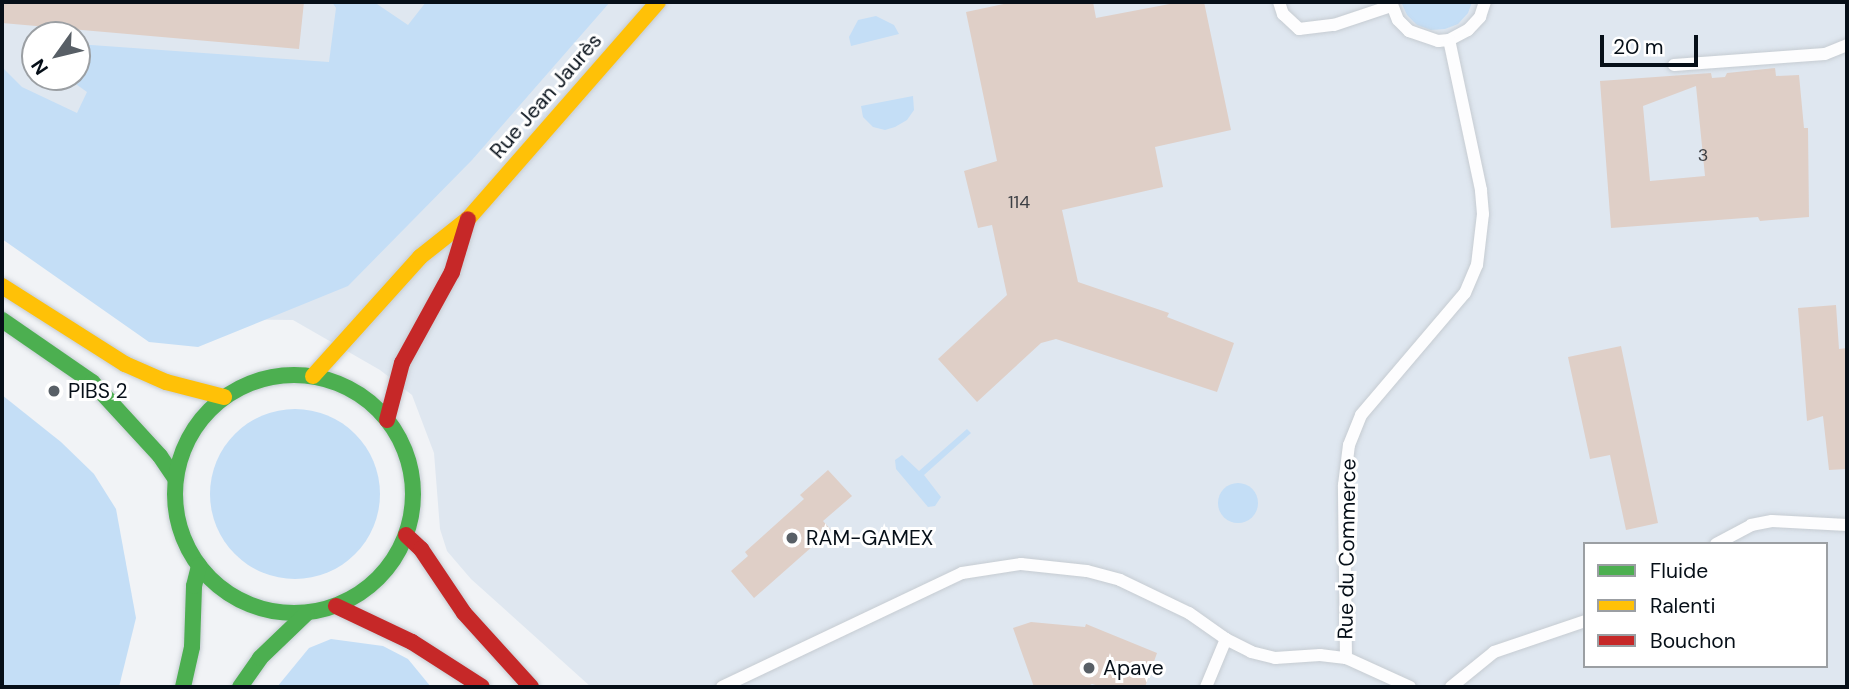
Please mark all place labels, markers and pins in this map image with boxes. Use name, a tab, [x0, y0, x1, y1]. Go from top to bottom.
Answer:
place label: PIBS 2	[68, 378, 128, 404]
marker: PIBS 2	[46, 383, 62, 399]
place label: RAM-GAMEX	[806, 525, 933, 551]
marker: RAM-GAMEX	[784, 530, 800, 546]
place label: Apave	[1103, 655, 1164, 681]
marker: Apave	[1081, 660, 1097, 676]

